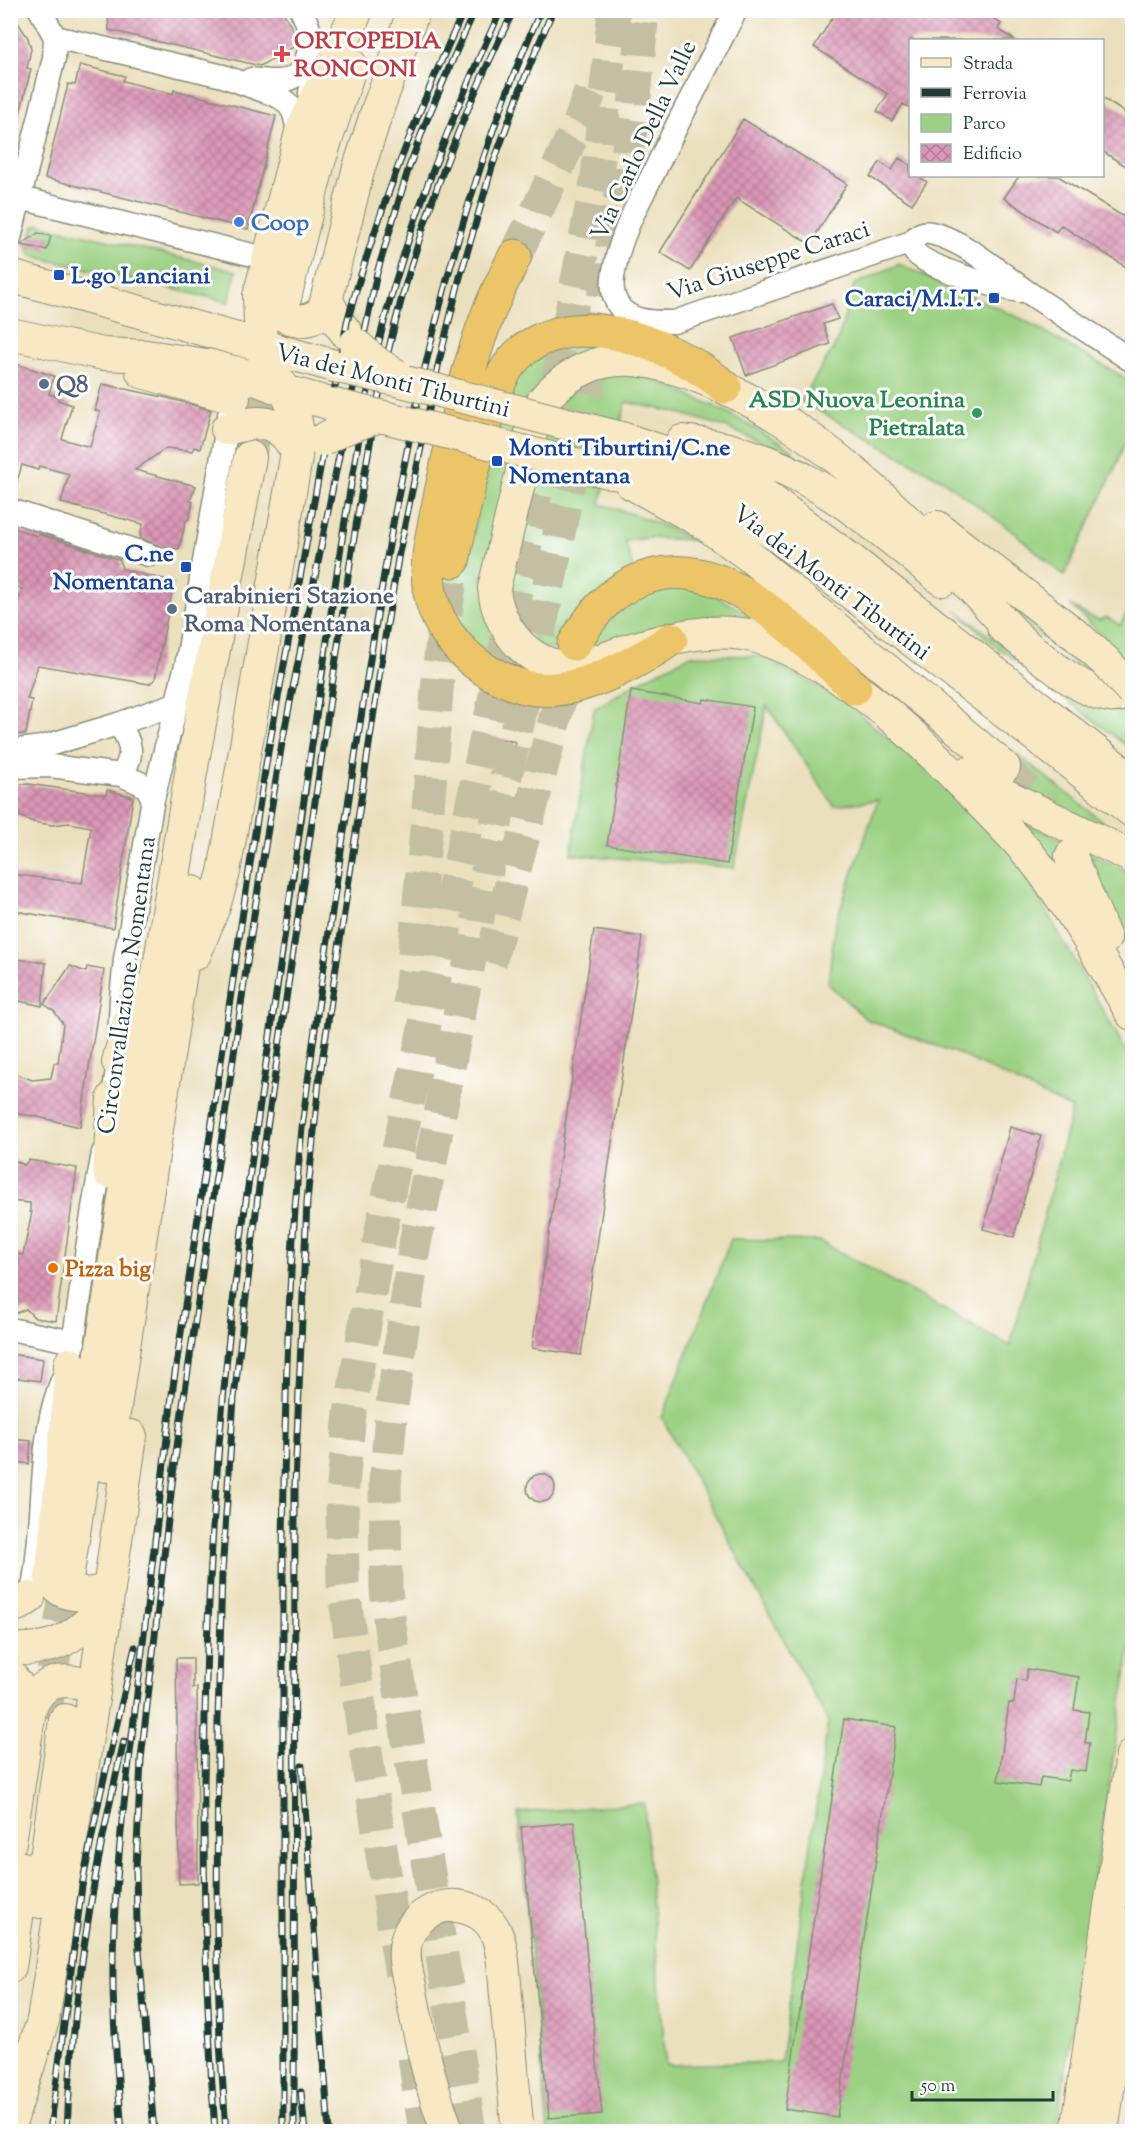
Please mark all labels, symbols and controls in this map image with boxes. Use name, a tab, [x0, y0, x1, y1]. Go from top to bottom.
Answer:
place label: ORTOPEDIA RONCONI	[294, 25, 442, 87]
street label: Via Carlo Della Valle	[583, 35, 706, 246]
legend	[909, 39, 1104, 177]
marker: ORTOPEDIA RONCONI	[275, 47, 289, 61]
text: Strada	[963, 52, 1013, 78]
text: Ferrovia	[963, 82, 1027, 108]
text: Parco	[963, 112, 1006, 138]
text: Edificio	[963, 142, 1022, 168]
place label: Coop	[251, 207, 309, 241]
street label: Via Giuseppe Caraci	[663, 213, 875, 311]
marker: Coop	[232, 215, 246, 229]
place label: L.go Lanciani	[71, 260, 210, 294]
marker: L.go Lanciani	[52, 268, 66, 282]
place label: Caraci/M.I.T.	[845, 283, 982, 317]
marker: Caraci/M.I.T.	[987, 291, 1001, 305]
street label: Via dei Monti Tiburtini	[272, 336, 513, 428]
place label: Q8	[56, 369, 88, 403]
marker: Q8	[37, 377, 51, 391]
place label: ASD Nuova Leonina Pietralata	[748, 384, 966, 446]
marker: ASD Nuova Leonina Pietralata	[970, 406, 984, 420]
place label: Monti Tiburtini/C.ne Nomentana	[509, 432, 730, 494]
marker: Monti Tiburtini/C.ne Nomentana	[490, 454, 504, 468]
street label: Via dei Monti Tiburtini	[725, 498, 937, 670]
place label: C.ne Nomentana	[53, 538, 175, 600]
marker: C.ne Nomentana	[179, 560, 193, 574]
place label: Carabinieri Stazione Roma Nomentana	[184, 580, 394, 642]
marker: Carabinieri Stazione Roma Nomentana	[165, 602, 179, 616]
street label: Circonvallazione Nomentana	[90, 834, 166, 1136]
place label: Pizza big	[65, 1253, 151, 1287]
marker: Pizza big	[46, 1261, 60, 1275]
scale bar	[912, 2064, 1053, 2102]
text: 50 m	[920, 2074, 956, 2100]

